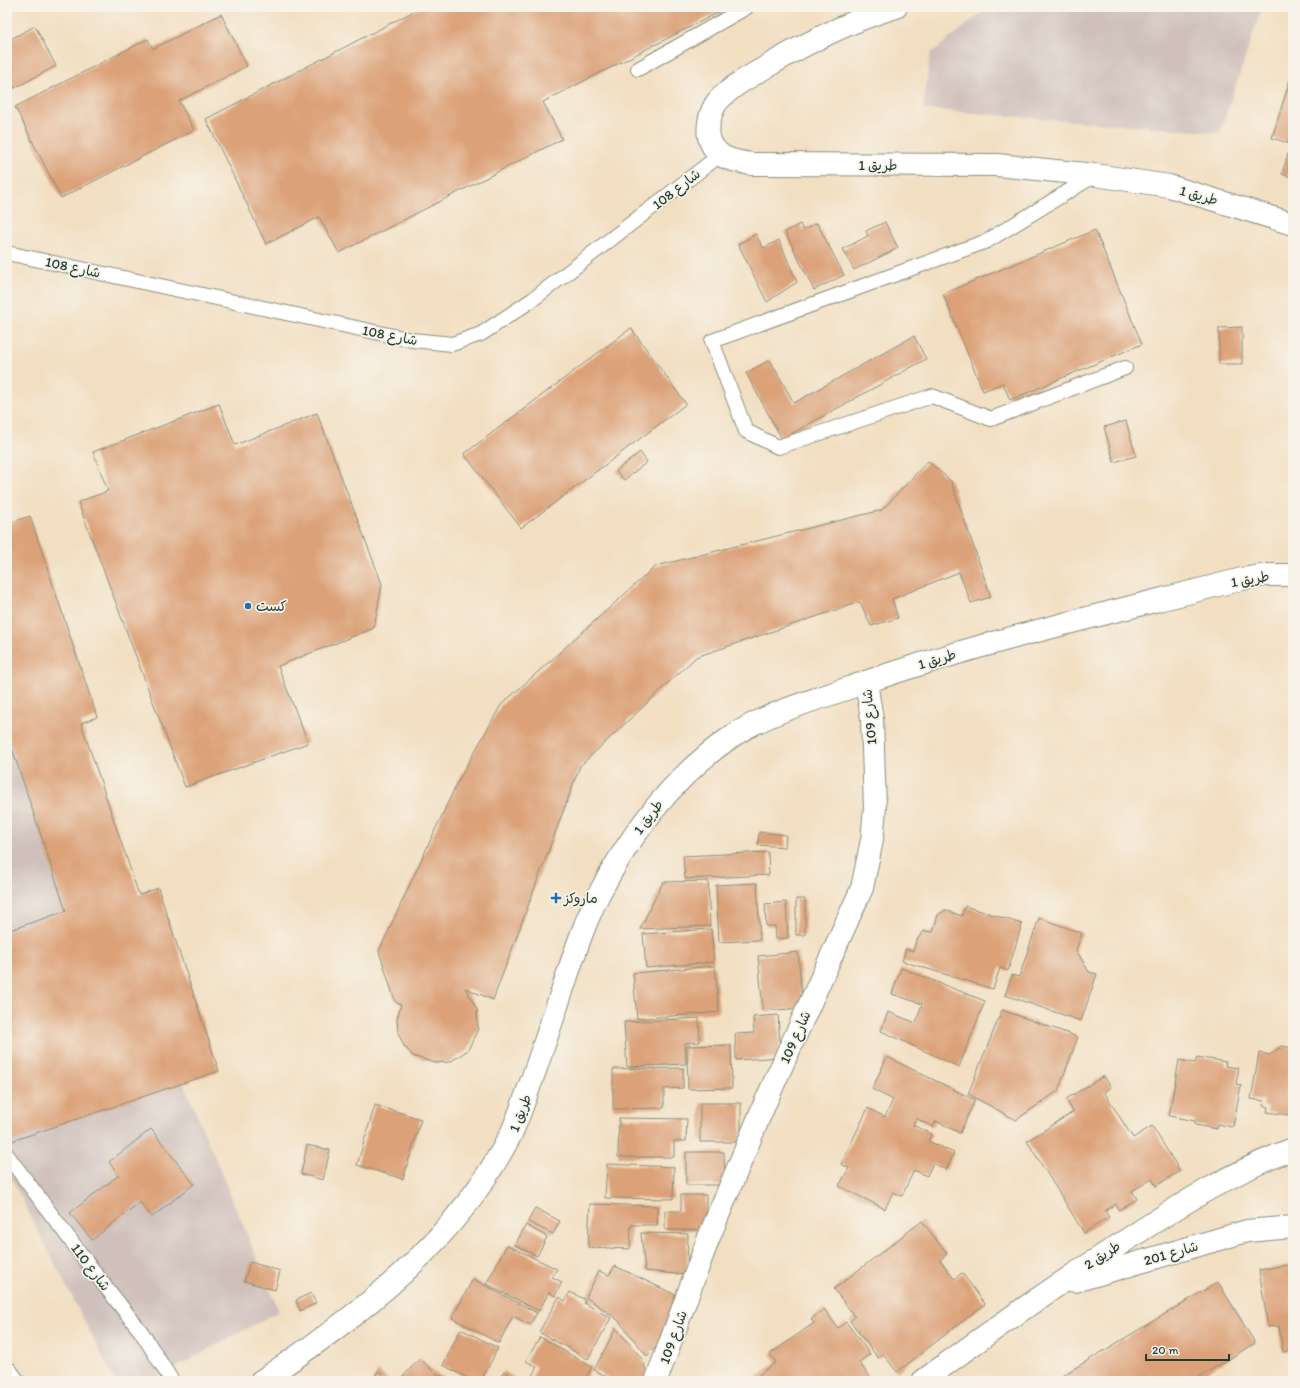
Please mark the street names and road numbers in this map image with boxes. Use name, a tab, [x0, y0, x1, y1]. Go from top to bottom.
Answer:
street label: طريق 1	[858, 157, 898, 174]
street label: شارع 108	[649, 165, 704, 214]
street label: طريق 1	[1178, 182, 1220, 209]
street label: شارع 108	[43, 253, 102, 283]
street label: شارع 108	[360, 322, 419, 350]
street label: طريق 1	[1229, 568, 1271, 591]
street label: طريق 1	[916, 646, 958, 673]
street label: شارع 109	[859, 688, 881, 746]
street label: طريق 1	[630, 797, 667, 838]
street label: شارع 109	[776, 1008, 816, 1067]
street label: طريق 1	[506, 1092, 535, 1134]
street label: طريق 2	[1081, 1237, 1124, 1273]
street label: شارع 201	[1142, 1238, 1201, 1270]
street label: شارع 110	[66, 1240, 114, 1295]
street label: شارع 109	[656, 1308, 692, 1367]

